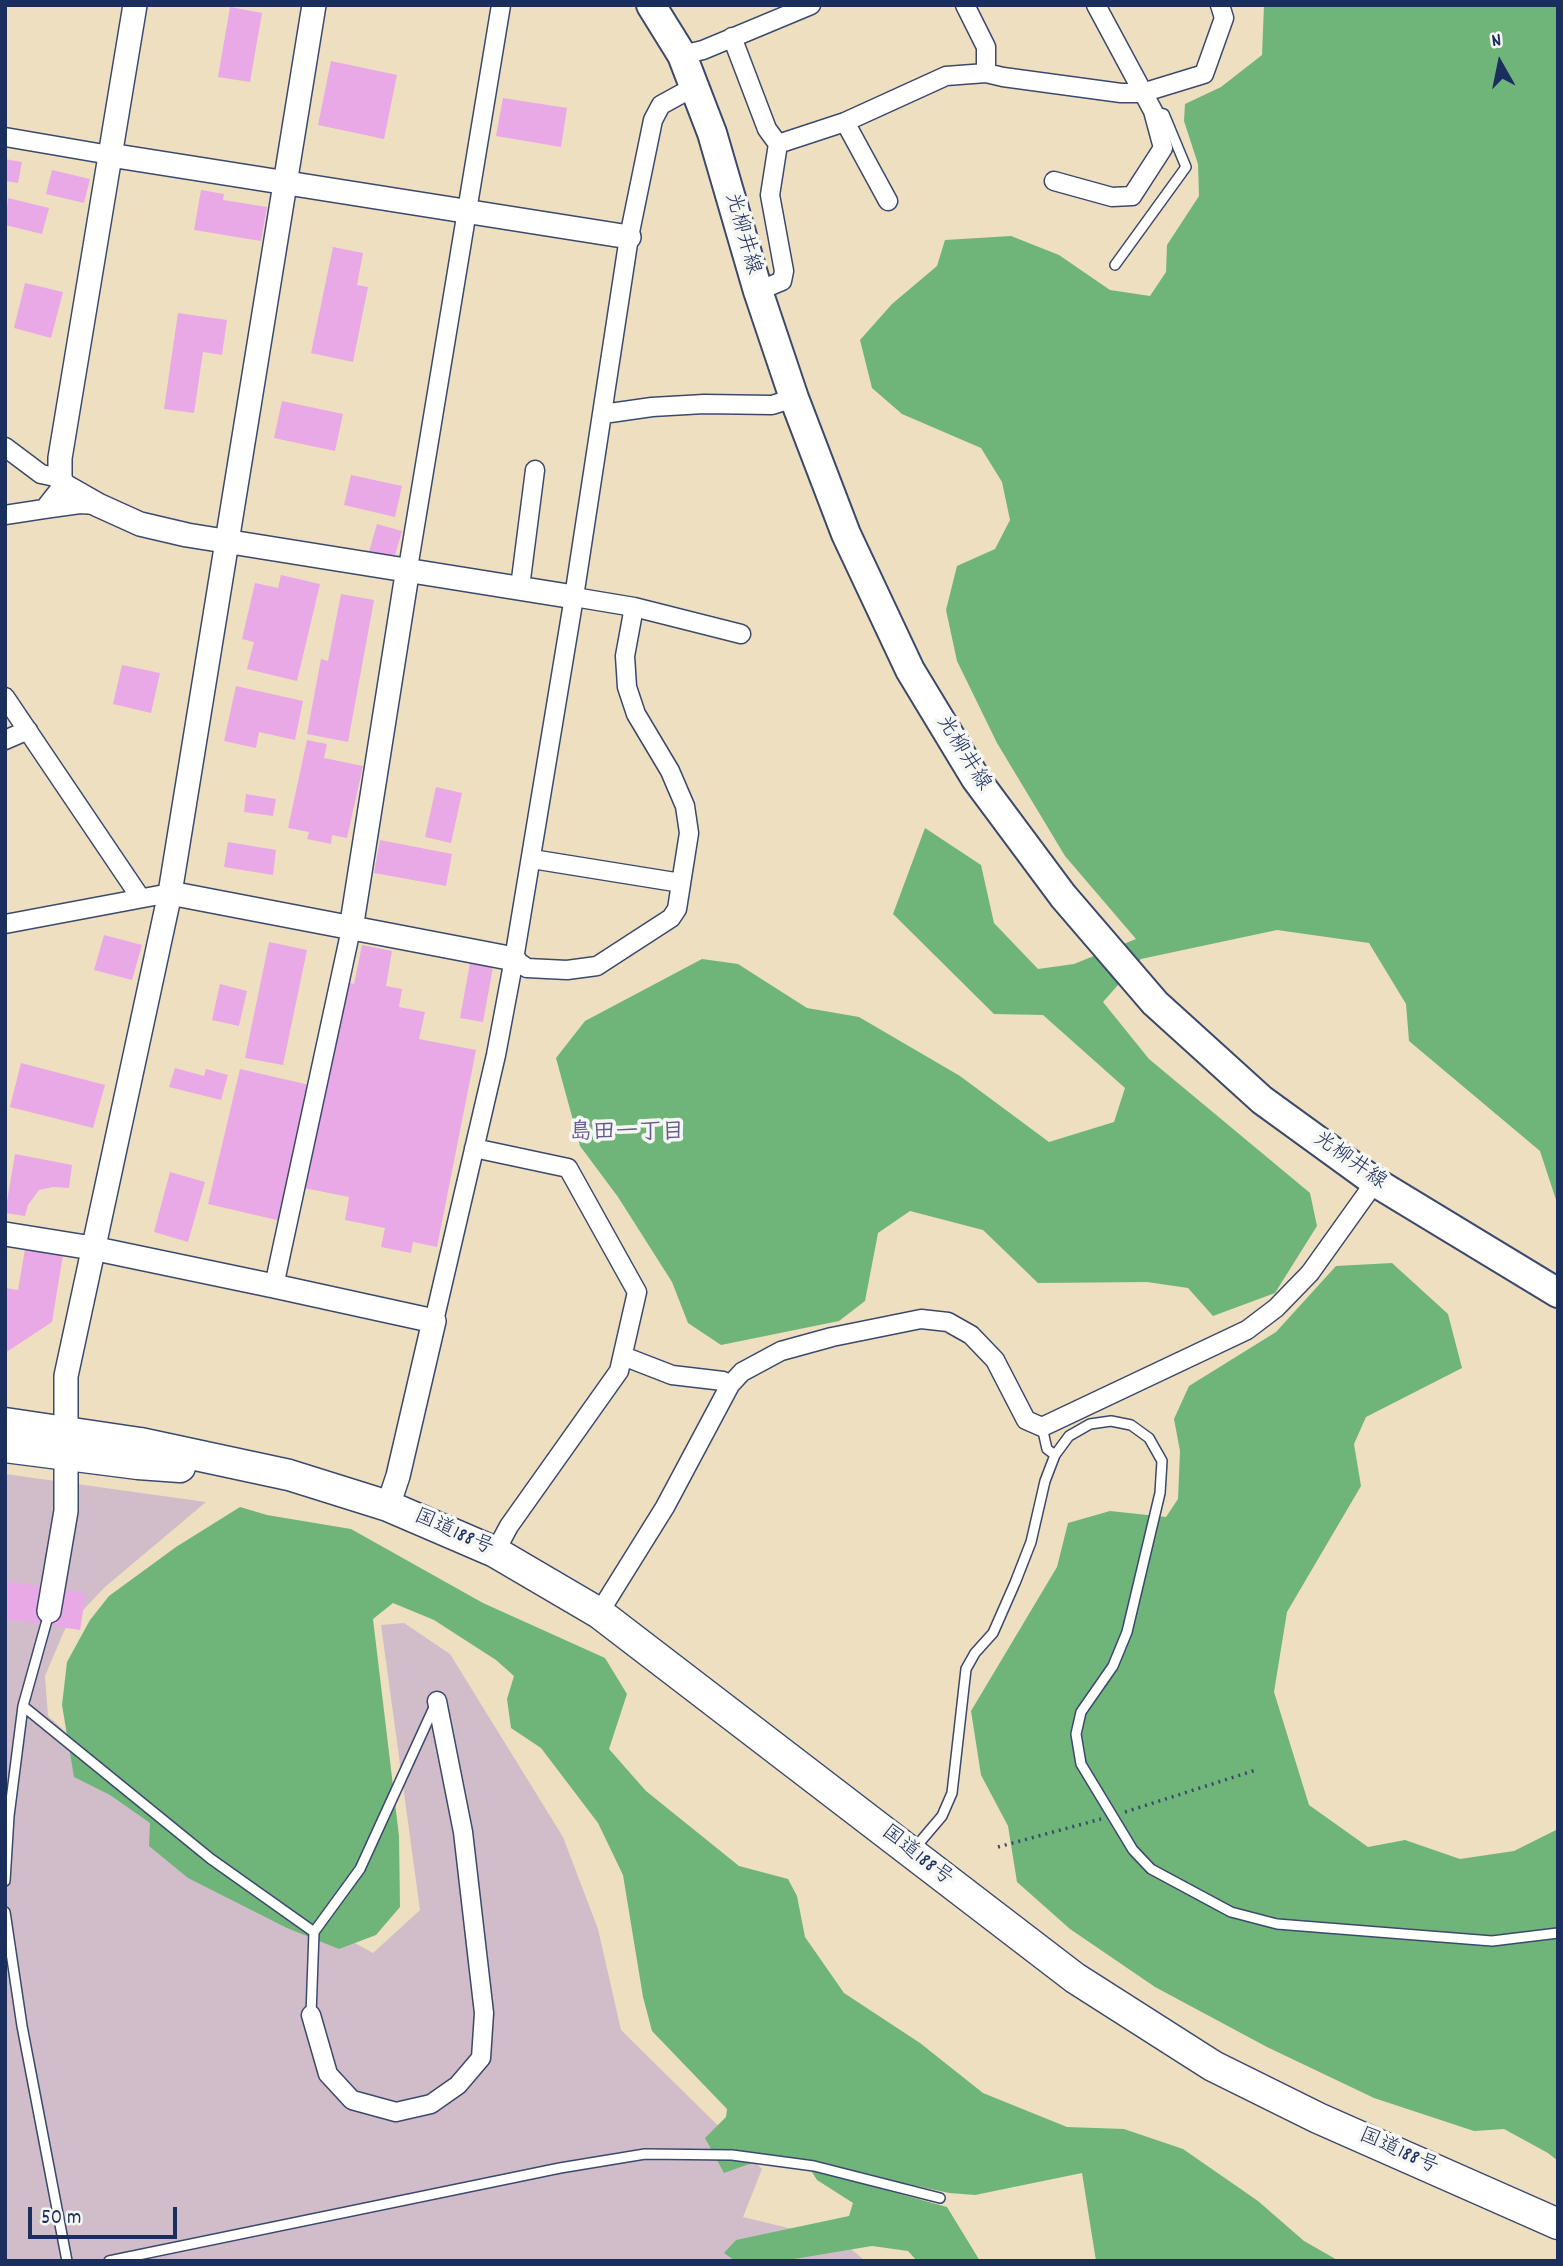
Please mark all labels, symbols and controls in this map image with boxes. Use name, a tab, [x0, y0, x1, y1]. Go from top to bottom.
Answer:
north arrow	[1465, 28, 1535, 98]
text: N	[1490, 28, 1503, 56]
street label: 光柳井線	[717, 190, 765, 278]
street label: 光柳井線	[929, 712, 995, 796]
district label: 島田一丁目	[570, 1121, 684, 1149]
street label: 光柳井線	[1307, 1128, 1391, 1196]
street label: 国道188号	[409, 1505, 497, 1563]
street label: 国道188号	[875, 1821, 957, 1893]
street label: 国道188号	[1354, 2124, 1442, 2182]
scale bar	[32, 2192, 180, 2236]
text: 50 m	[41, 2204, 81, 2234]

